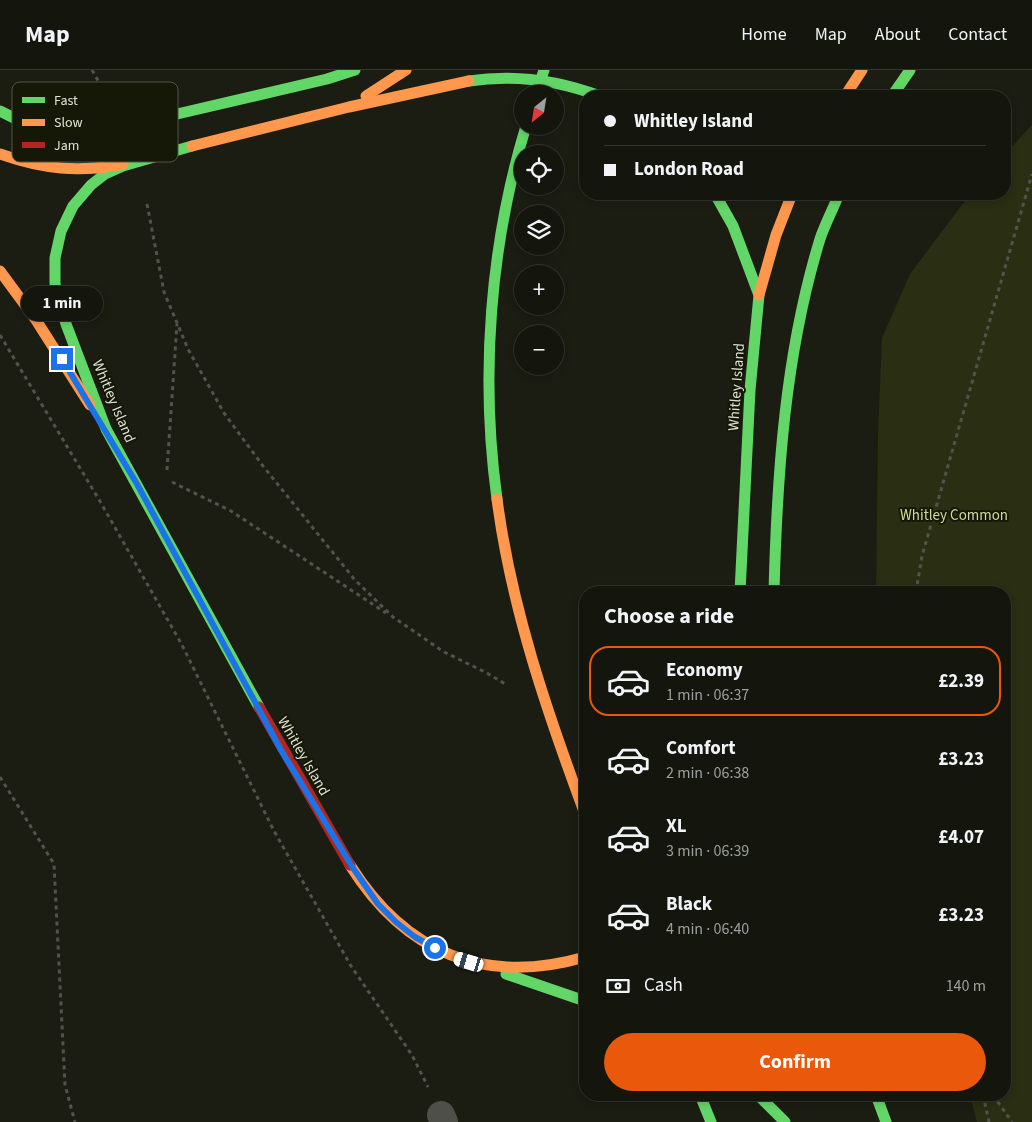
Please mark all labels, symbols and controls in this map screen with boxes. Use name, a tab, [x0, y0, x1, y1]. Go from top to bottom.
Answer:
text: Map	[25, 17, 70, 52]
text: Home	[741, 22, 787, 47]
text: Map	[815, 22, 847, 47]
text: About	[875, 22, 920, 47]
text: Contact	[948, 22, 1007, 47]
legend	[12, 82, 178, 162]
north arrow	[514, 85, 564, 135]
map controls	[514, 85, 564, 375]
text: Fast	[54, 91, 78, 111]
text: Whitley Island	[634, 108, 753, 135]
text: Slow	[54, 113, 83, 133]
text: Jam	[54, 136, 79, 156]
button: locate	[514, 145, 564, 195]
text: London Road	[634, 156, 744, 183]
button: layers	[514, 205, 564, 255]
button: +	[514, 265, 564, 315]
callout: 1 min	[21, 286, 103, 322]
text: 1 min	[43, 292, 81, 314]
button: −	[514, 325, 564, 375]
street label: Whitley Island	[723, 342, 750, 432]
route end	[51, 348, 73, 370]
street label: Whitley Island	[87, 356, 140, 446]
park label: Whitley Common	[900, 505, 1008, 526]
text: Choose a ride	[604, 600, 734, 632]
text: Economy	[666, 657, 743, 684]
icon: car	[606, 659, 651, 704]
text: £2.39	[938, 668, 984, 695]
text: 1 min · 06:37	[666, 684, 749, 706]
street label: Whitley Island	[272, 713, 335, 800]
text: Comfort	[666, 735, 736, 762]
icon: car	[606, 737, 651, 782]
text: £3.23	[938, 746, 984, 773]
text: 2 min · 06:38	[666, 762, 749, 784]
text: XL	[666, 813, 687, 840]
icon: car	[606, 815, 651, 860]
text: £4.07	[938, 824, 984, 851]
text: 3 min · 06:39	[666, 840, 749, 862]
text: Black	[666, 891, 712, 918]
icon: car	[606, 893, 651, 938]
text: £3.23	[938, 902, 984, 929]
text: 4 min · 06:40	[666, 918, 749, 940]
route start	[424, 937, 446, 959]
car	[452, 950, 485, 974]
icon: cash	[604, 972, 632, 1000]
text: Cash	[644, 972, 683, 999]
text: 140 m	[946, 975, 986, 997]
button: Confirm	[604, 1033, 986, 1091]

